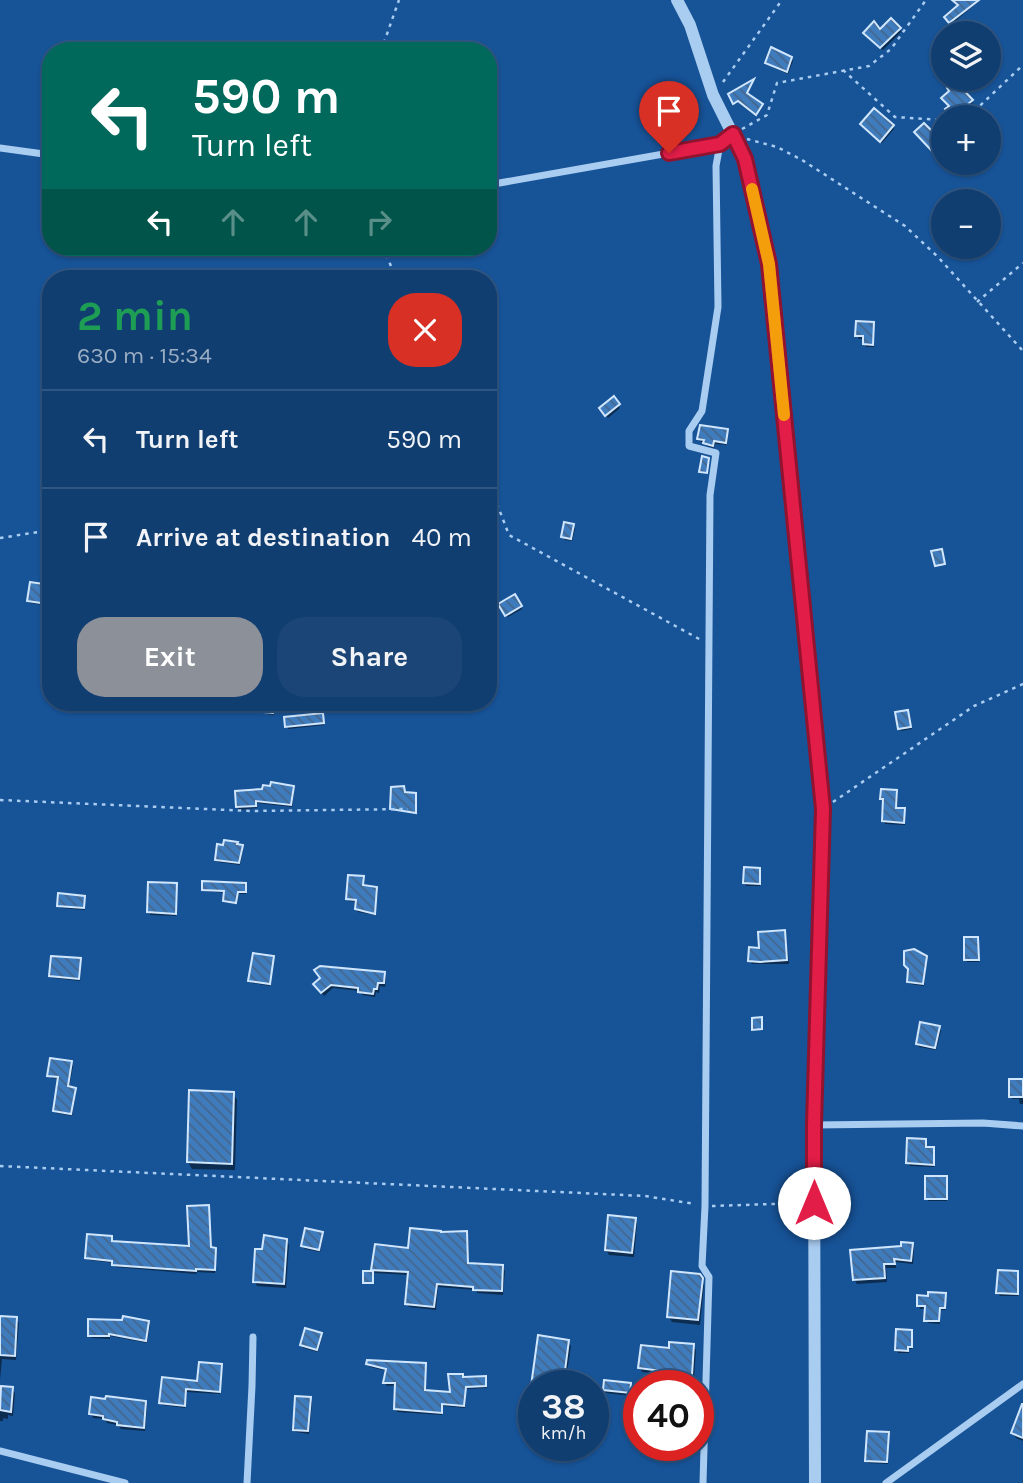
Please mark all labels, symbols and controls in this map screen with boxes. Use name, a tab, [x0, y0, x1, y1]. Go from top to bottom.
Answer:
map controls	[931, 21, 1001, 259]
button: layers	[931, 21, 1001, 91]
text: 590 m	[192, 68, 340, 125]
icon: left	[77, 70, 168, 161]
pin	[639, 81, 699, 153]
icon: arrive	[650, 92, 688, 130]
button: +	[931, 105, 1001, 175]
text: Turn left	[192, 127, 312, 164]
button: −	[931, 189, 1001, 259]
icon: left	[141, 203, 179, 241]
icon: ahead	[214, 203, 252, 241]
icon: ahead	[287, 203, 325, 241]
icon: right	[360, 203, 398, 241]
text: 2 min	[77, 291, 193, 341]
button: close	[388, 293, 462, 367]
text: 630 m · 15:34	[77, 342, 212, 369]
icon: left	[77, 420, 115, 458]
text: Turn left	[136, 424, 238, 455]
text: 590 m	[386, 424, 462, 455]
icon: arrive	[77, 518, 115, 556]
text: Arrive at destination	[136, 522, 390, 553]
text: 40 m	[411, 522, 472, 553]
button: Exit	[77, 617, 263, 697]
button: Share	[277, 617, 462, 697]
position arrow	[777, 1166, 851, 1240]
speed limit sign: 40	[623, 1370, 714, 1461]
text: 38	[541, 1386, 586, 1427]
text: km/h	[541, 1422, 586, 1444]

